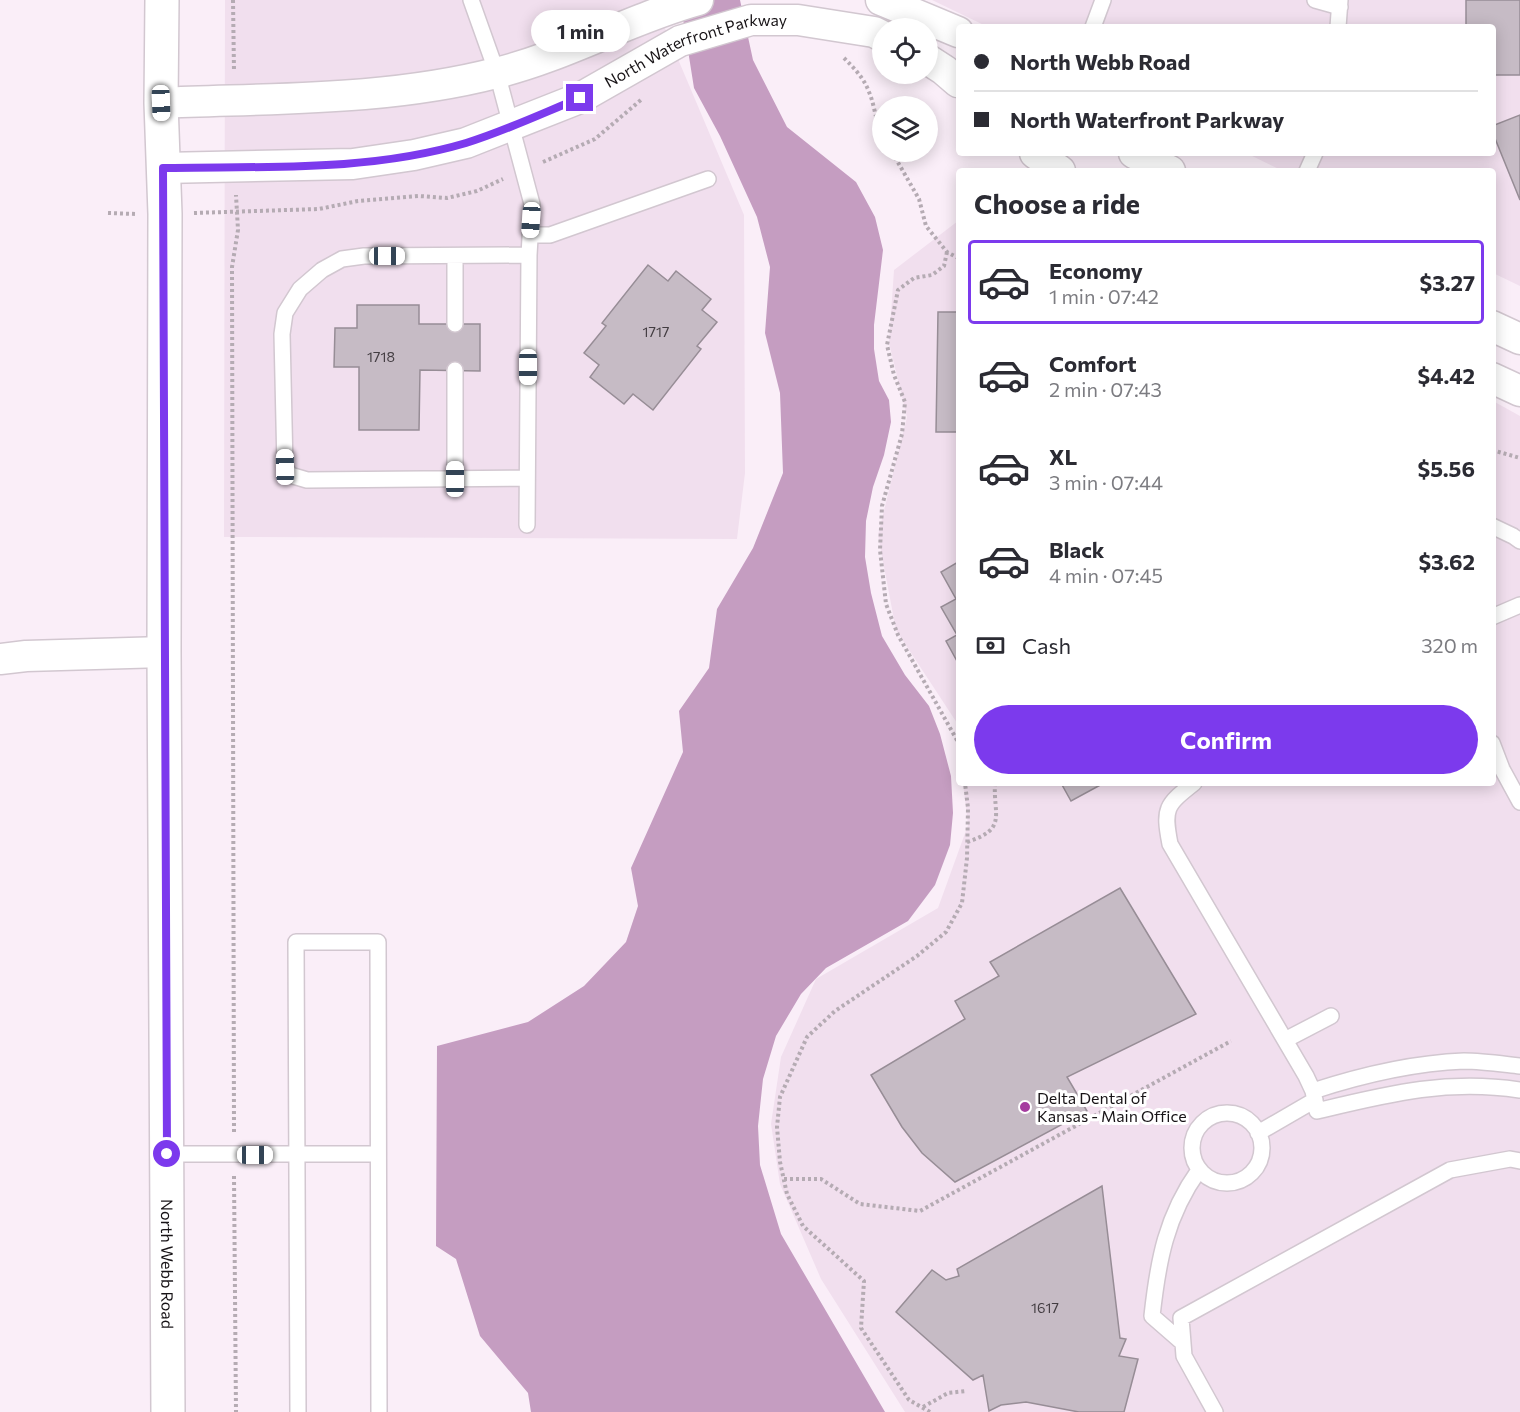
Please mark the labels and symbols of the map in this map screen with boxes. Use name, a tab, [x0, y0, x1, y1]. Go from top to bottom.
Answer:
street label: North Waterfront Parkway	[601, 10, 787, 91]
callout: 1 min	[530, 11, 630, 53]
route end	[566, 84, 593, 111]
car	[151, 85, 171, 121]
car	[521, 201, 541, 239]
car	[369, 247, 405, 265]
house number: 1717	[643, 323, 669, 340]
house number: 1718	[367, 348, 395, 365]
car	[519, 349, 537, 385]
car	[276, 449, 294, 485]
car	[446, 461, 464, 497]
place label: Delta Dental of Kansas - Main Office	[1037, 1088, 1187, 1125]
marker: Delta Dental of Kansas - Main Office	[1018, 1100, 1032, 1114]
route start	[153, 1140, 180, 1167]
car	[237, 1146, 273, 1164]
street label: North Webb Road	[158, 1199, 178, 1329]
house number: 1617	[1031, 1299, 1059, 1316]

